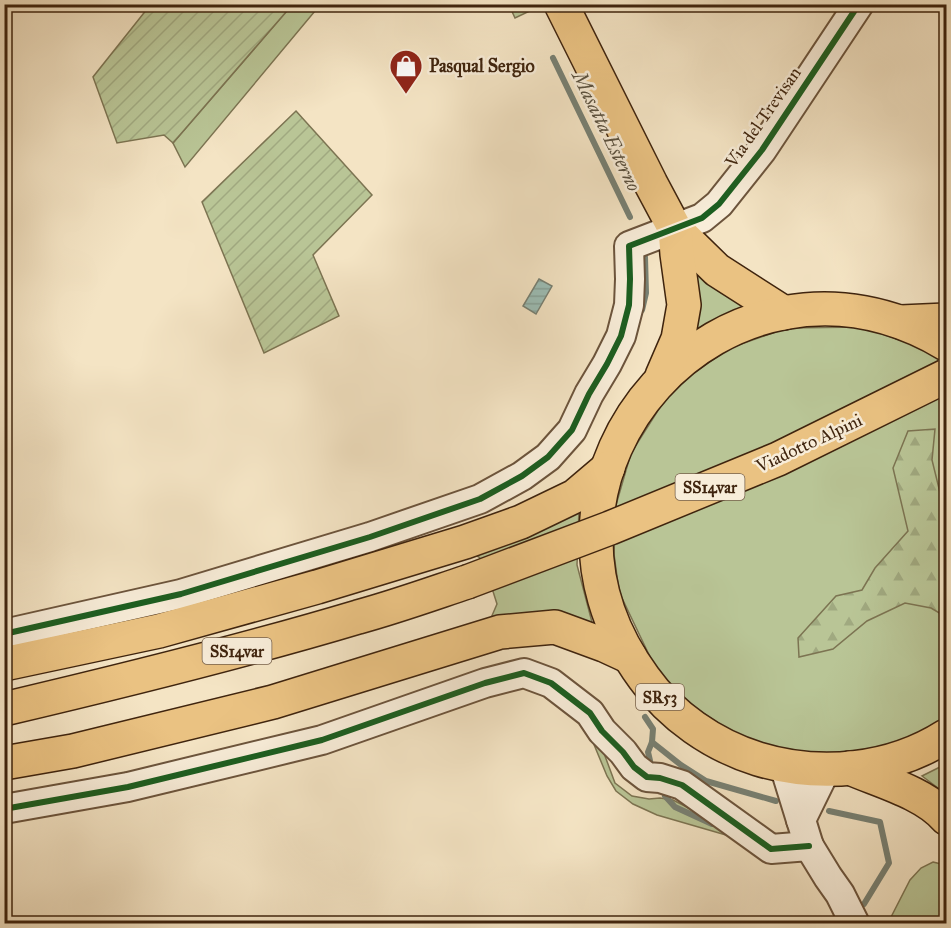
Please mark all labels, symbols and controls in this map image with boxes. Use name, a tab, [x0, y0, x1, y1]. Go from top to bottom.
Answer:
shop icon: Pasqual Sergio	[388, 48, 424, 95]
place label: Pasqual Sergio	[429, 55, 535, 78]
street label: Via del Trevisan	[720, 62, 806, 172]
water label: Masatta Esterno	[567, 65, 647, 195]
street label: Viadotto Alpini	[751, 409, 866, 478]
road number: SS14var	[676, 474, 744, 500]
road number: SS14var	[202, 638, 272, 664]
road number: SR53	[636, 684, 684, 710]

